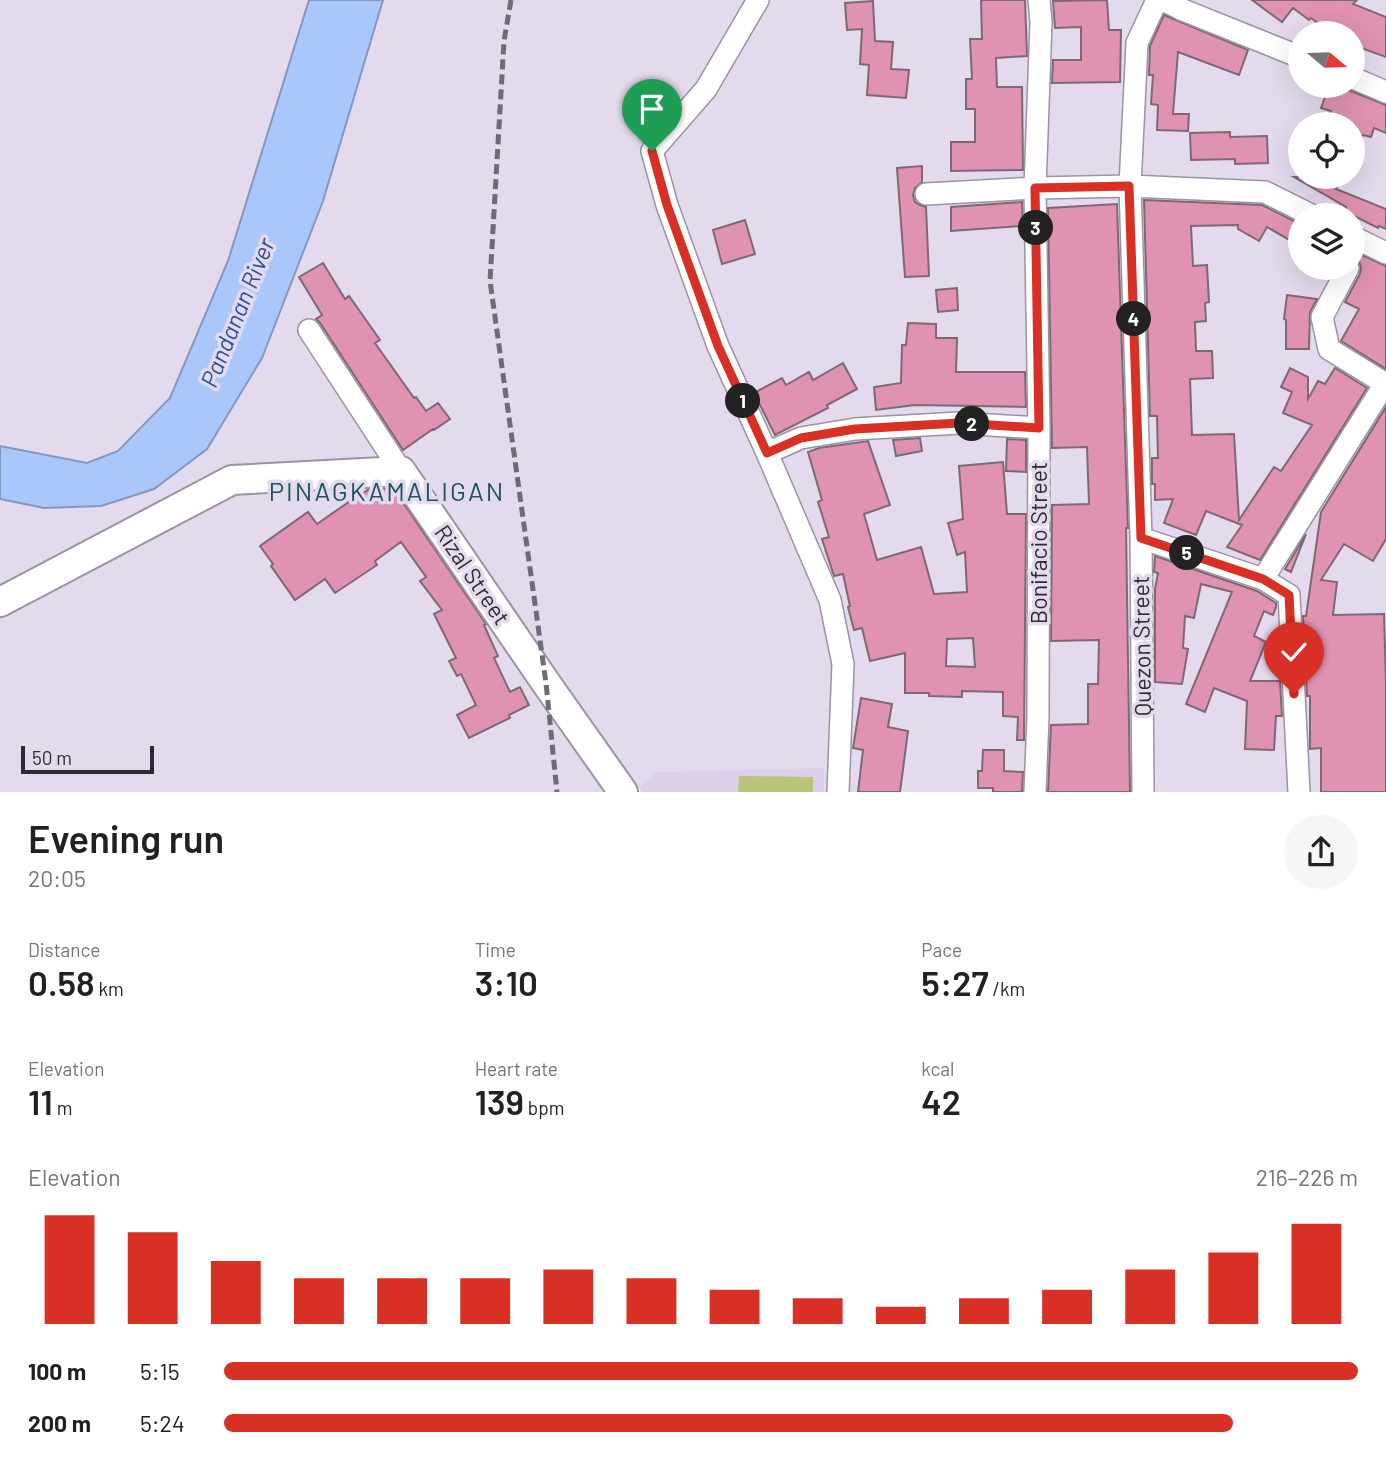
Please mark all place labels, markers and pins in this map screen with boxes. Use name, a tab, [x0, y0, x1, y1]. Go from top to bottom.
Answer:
pin	[622, 79, 682, 151]
pin: 3	[1018, 210, 1054, 246]
pin: 4	[1116, 302, 1152, 336]
pin: 1	[726, 384, 760, 418]
pin: 2	[954, 406, 990, 442]
pin: 5	[1170, 536, 1204, 570]
pin	[1264, 622, 1324, 694]

